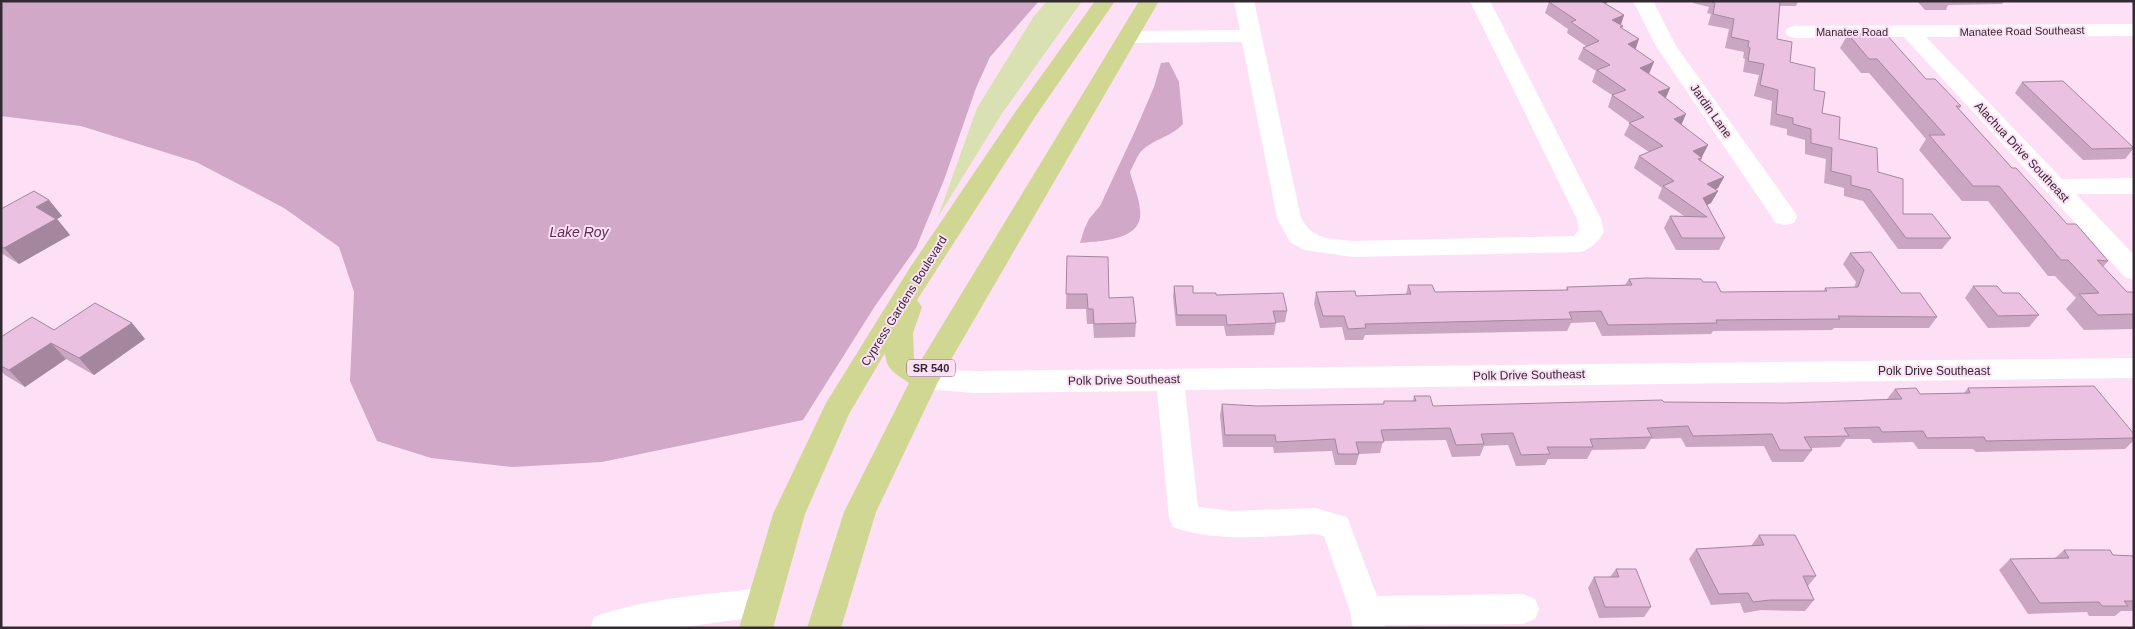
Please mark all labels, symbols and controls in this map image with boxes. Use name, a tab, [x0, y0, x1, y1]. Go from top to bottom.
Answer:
street label: Manatee Road Southeast	[1960, 24, 2084, 38]
street label: Manatee Road	[1816, 26, 1888, 38]
street label: Jardin Lane	[1687, 81, 1735, 141]
street label: Alachua Drive Southeast	[1972, 99, 2073, 206]
water label: Lake Roy	[549, 224, 610, 240]
street label: Cypress Gardens Boulevard	[858, 233, 950, 369]
road number: SR 540	[907, 359, 955, 376]
street label: Polk Drive Southeast	[1878, 364, 1991, 378]
street label: Polk Drive Southeast	[1473, 367, 1586, 383]
street label: Polk Drive Southeast	[1068, 372, 1181, 388]

